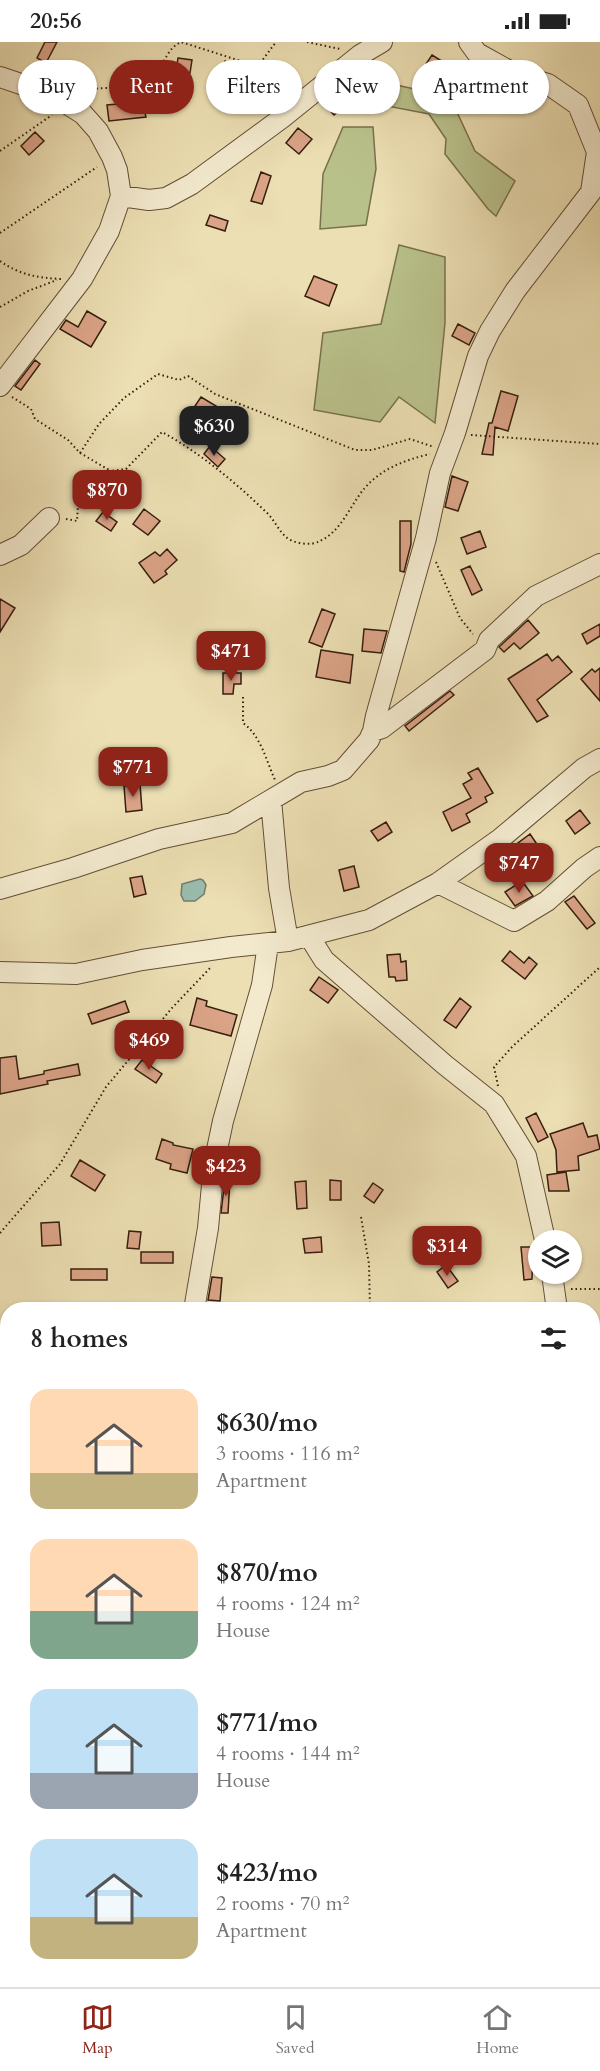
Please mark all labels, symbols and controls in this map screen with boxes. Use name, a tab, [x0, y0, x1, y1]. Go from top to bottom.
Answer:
text: 20:56	[30, 6, 81, 36]
chip: Buy	[18, 60, 97, 114]
chip: Rent	[109, 60, 194, 114]
chip: Filters	[206, 60, 302, 114]
chip: New	[314, 60, 400, 114]
chip: Apartment	[412, 60, 549, 114]
pin: $630	[178, 406, 250, 457]
text: $630	[194, 412, 234, 439]
pin: $870	[71, 470, 143, 521]
text: $870	[87, 476, 127, 503]
pin: $471	[195, 631, 267, 682]
text: $471	[211, 637, 251, 664]
pin: $771	[97, 747, 169, 798]
text: $771	[113, 753, 153, 780]
pin: $747	[483, 843, 555, 894]
text: $747	[499, 849, 539, 876]
pin: $469	[113, 1020, 185, 1071]
text: $469	[129, 1026, 169, 1053]
pin: $423	[190, 1146, 262, 1197]
text: $423	[206, 1152, 246, 1179]
pin: $314	[411, 1226, 483, 1277]
map controls	[528, 1230, 582, 1284]
button: layers	[528, 1230, 582, 1284]
text: $314	[427, 1232, 467, 1259]
text: 8 homes	[30, 1321, 128, 1356]
icon: filters	[537, 1322, 570, 1355]
text: $630/mo	[216, 1405, 318, 1440]
icon: home	[78, 1413, 150, 1485]
text: 3 rooms · 116 m²	[216, 1440, 360, 1467]
text: Apartment	[216, 1467, 307, 1494]
text: $870/mo	[216, 1555, 318, 1590]
icon: home	[78, 1563, 150, 1635]
text: 4 rooms · 124 m²	[216, 1590, 360, 1617]
text: House	[216, 1617, 270, 1644]
text: $771/mo	[216, 1705, 318, 1740]
icon: home	[78, 1713, 150, 1785]
text: 4 rooms · 144 m²	[216, 1740, 360, 1767]
text: House	[216, 1767, 270, 1794]
text: $423/mo	[216, 1855, 318, 1890]
icon: home	[78, 1863, 150, 1935]
text: 2 rooms · 70 m²	[216, 1890, 349, 1917]
text: Apartment	[216, 1917, 307, 1944]
tab: Map	[81, 2001, 114, 2059]
tab: Saved	[276, 2001, 314, 2059]
tab: Home	[476, 2001, 519, 2059]

